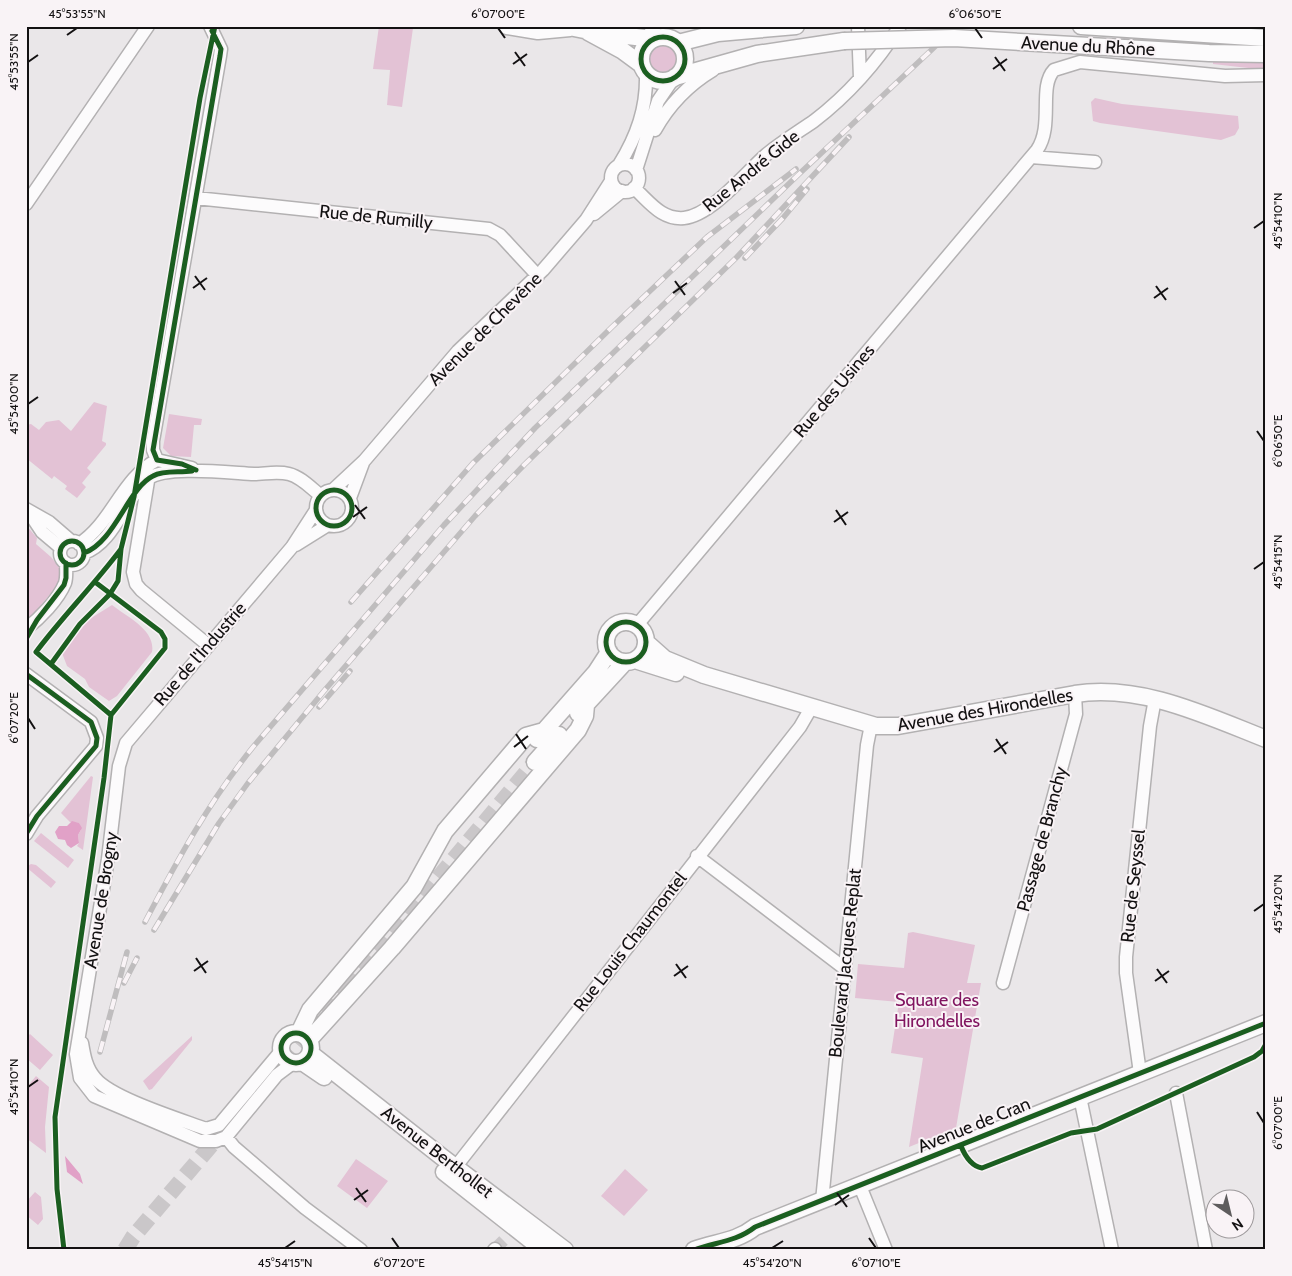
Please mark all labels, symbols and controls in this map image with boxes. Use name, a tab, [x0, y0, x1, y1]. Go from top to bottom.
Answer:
text: 45°53'55"N	[48, 6, 106, 21]
text: 6°07'00"E	[471, 6, 525, 21]
text: 6°06'50"E	[949, 6, 1002, 21]
street label: Avenue du Rhône	[1020, 32, 1156, 60]
text: 45°53'55"N	[6, 33, 21, 91]
street label: Rue André Gide	[698, 125, 804, 217]
text: 45°54'10"N	[1270, 193, 1285, 249]
street label: Rue de Rumilly	[318, 200, 434, 234]
street label: Avenue de Chevêne	[424, 268, 546, 390]
street label: Rue des Usines	[789, 340, 879, 442]
text: 45°54'00"N	[6, 373, 21, 435]
text: 6°06'50"E	[1270, 414, 1285, 467]
text: 45°54'15"N	[1270, 535, 1285, 590]
street label: Rue de l'Industrie	[149, 598, 251, 710]
street label: Avenue des Hirondelles	[895, 684, 1075, 736]
text: 6°07'20"E	[6, 692, 21, 744]
street label: Passage de Branchy	[1012, 764, 1072, 914]
street label: Rue de Seyssel	[1116, 828, 1150, 944]
street label: Avenue de Brogny	[79, 830, 123, 970]
street label: Rue Louis Chaumontel	[569, 867, 692, 1016]
street label: Boulevard Jacques Replat	[824, 867, 866, 1059]
text: 45°54'20"N	[1270, 874, 1285, 934]
park label: Square des Hirondelles	[894, 989, 980, 1032]
text: 45°54'10"N	[6, 1059, 21, 1115]
street label: Avenue de Cran	[914, 1092, 1034, 1158]
text: 6°07'00"E	[1270, 1096, 1285, 1150]
street label: Avenue Berthollet	[377, 1101, 497, 1203]
north arrow	[1204, 1188, 1254, 1238]
text: N	[1228, 1214, 1247, 1235]
text: 45°54'15"N	[258, 1255, 313, 1270]
text: 6°07'20"E	[373, 1255, 425, 1270]
text: 45°54'20"N	[742, 1255, 802, 1270]
text: 6°07'10"E	[851, 1255, 901, 1270]

